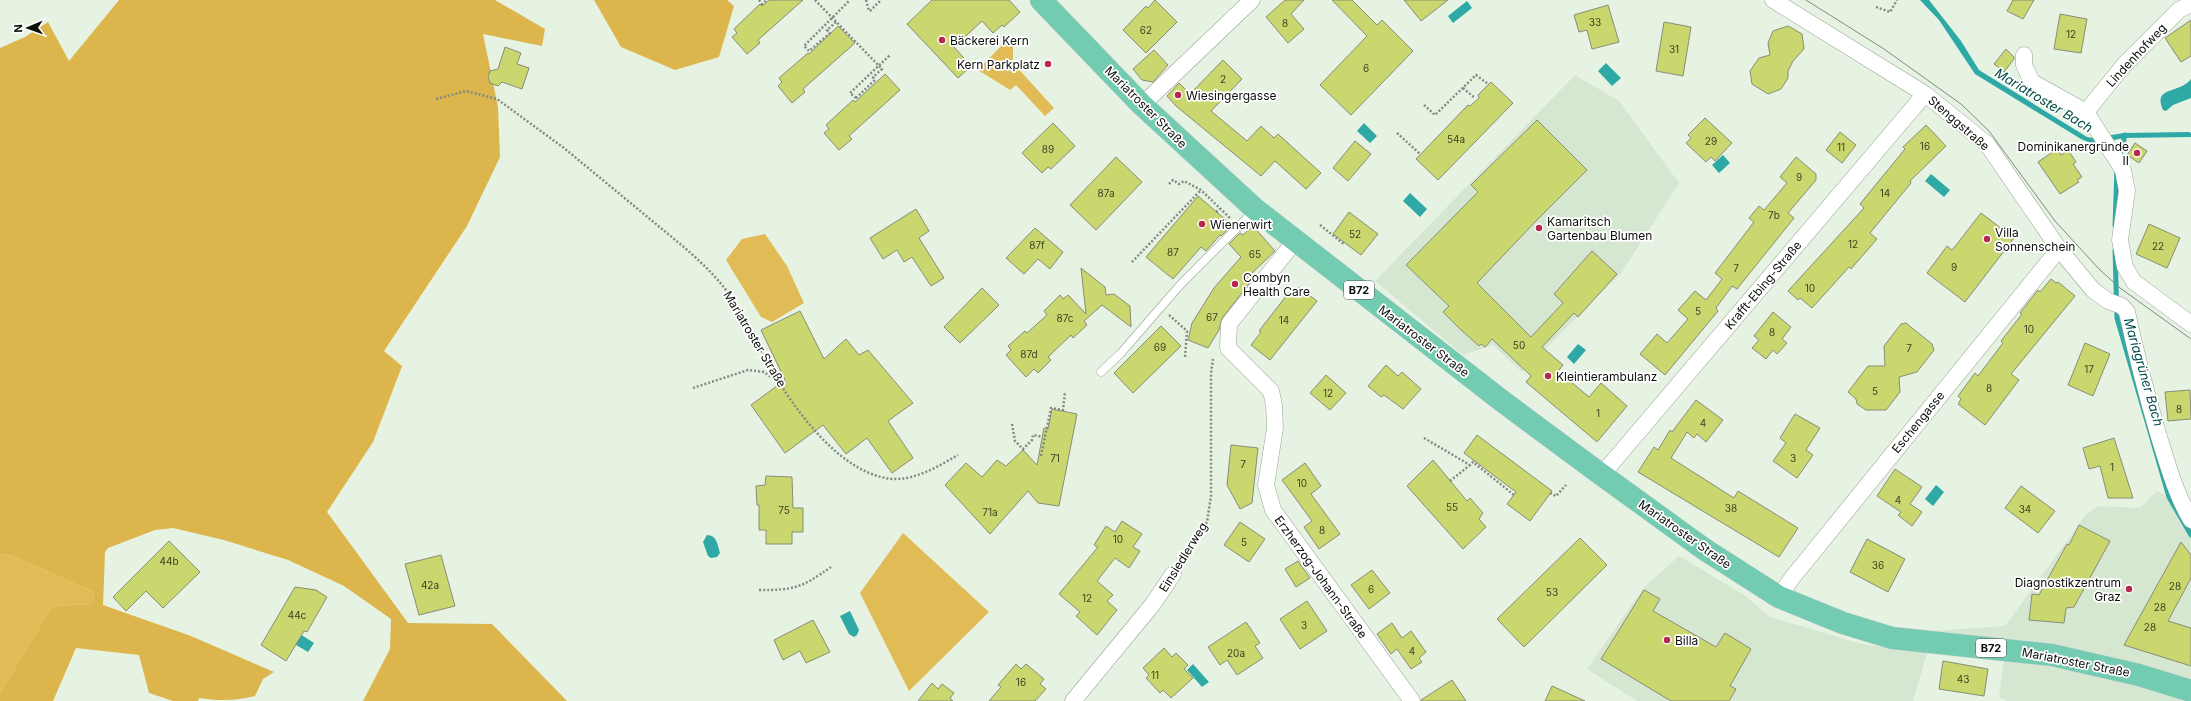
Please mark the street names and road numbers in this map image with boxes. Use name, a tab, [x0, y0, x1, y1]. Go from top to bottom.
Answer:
street label: Lindenhofweg	[2103, 20, 2169, 90]
street label: Mariatroster Straße	[1102, 63, 1190, 151]
street label: Stenggstraße	[1925, 92, 1993, 154]
street label: Krafft-Ebing-Straße	[1721, 238, 1805, 332]
road number: B72	[1344, 281, 1374, 299]
street label: Mariatroster Straße	[720, 288, 790, 390]
street label: Mariatroster Straße	[1376, 302, 1472, 380]
street label: Eschengasse	[1888, 388, 1948, 456]
street label: Mariatroster Straße	[1636, 496, 1734, 572]
street label: Erzherzog-Johann-Straße	[1271, 513, 1371, 641]
street label: Einsiedlerweg	[1156, 519, 1210, 595]
road number: B72	[1976, 639, 2006, 657]
street label: Mariatroster Straße	[2021, 644, 2131, 680]

